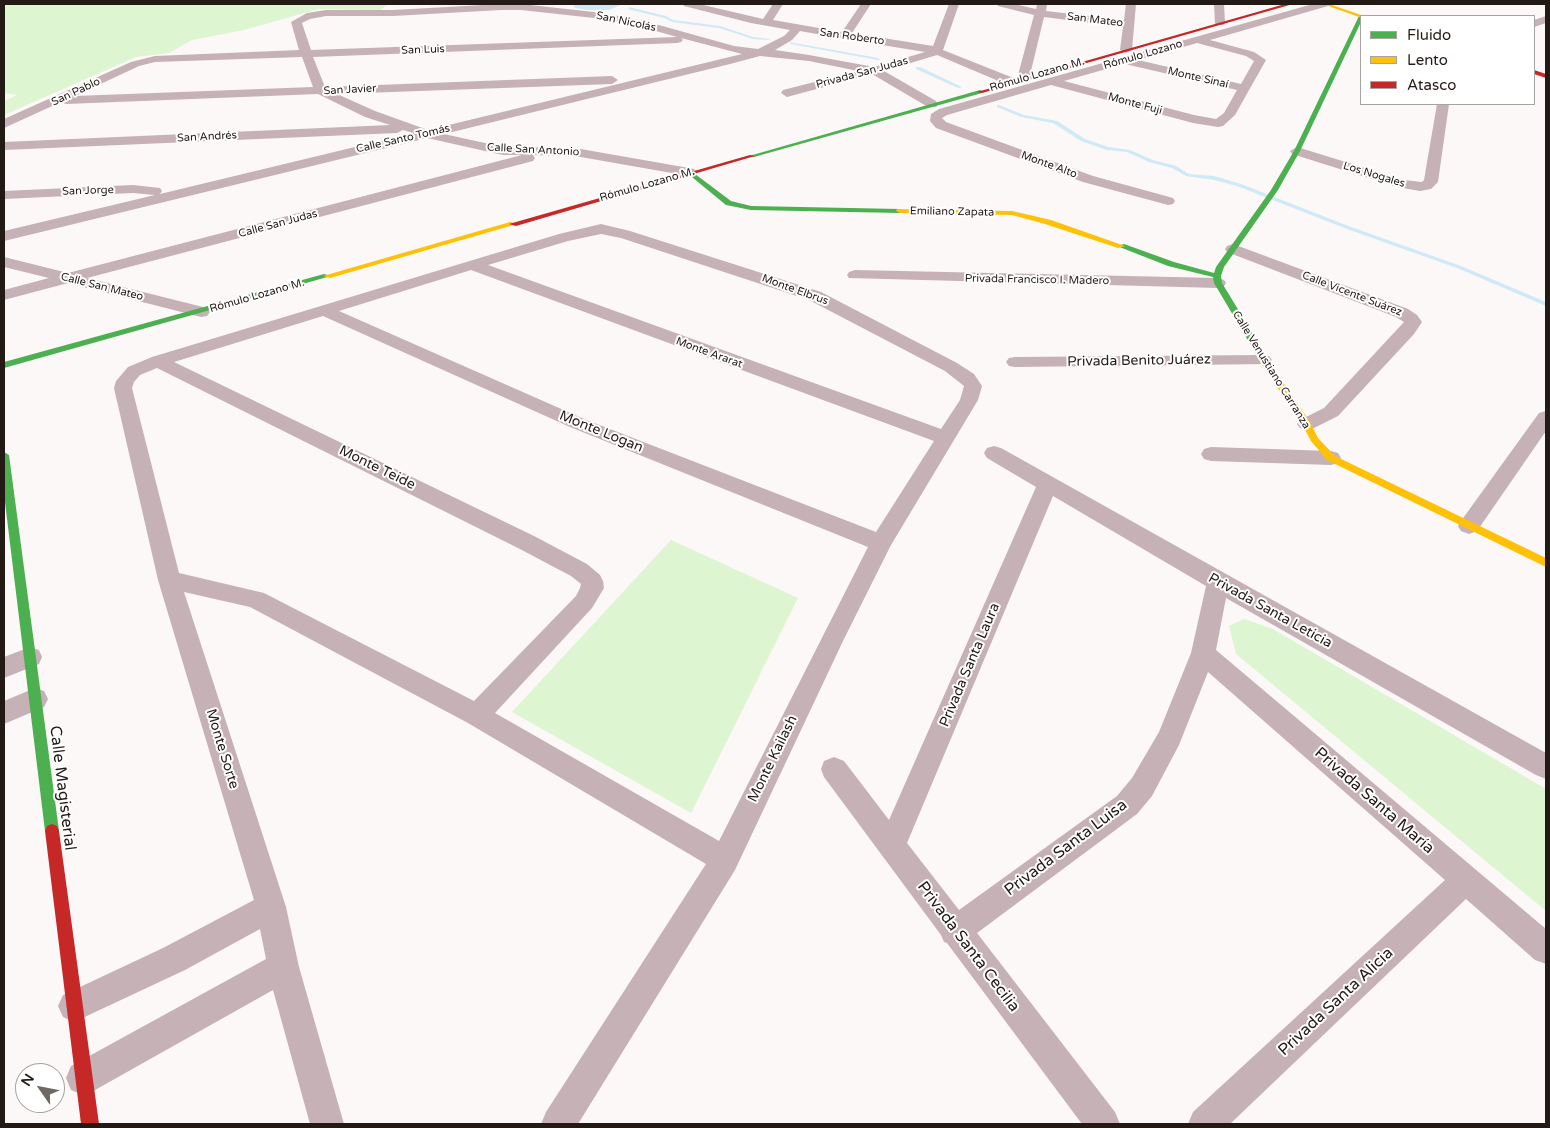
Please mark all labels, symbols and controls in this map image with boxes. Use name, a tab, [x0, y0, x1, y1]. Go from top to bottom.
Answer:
street label: San Nicolás	[595, 9, 657, 35]
street label: San Mateo	[1066, 10, 1124, 30]
legend	[1360, 15, 1535, 105]
street label: San Roberto	[819, 26, 885, 48]
text: Fluido	[1407, 26, 1451, 44]
street label: Rómulo Lozano	[1102, 37, 1184, 73]
street label: San Luis	[401, 43, 445, 57]
text: Lento	[1407, 51, 1448, 69]
street label: Privada San Judas	[814, 54, 910, 92]
street label: Rómulo Lozano M.	[988, 55, 1086, 95]
street label: Monte Sinaí	[1166, 65, 1230, 91]
street label: San Pablo	[50, 75, 102, 109]
text: Atasco	[1407, 76, 1456, 94]
street label: San Javier	[323, 82, 377, 98]
street label: Monte Fuji	[1107, 90, 1163, 118]
street label: Calle Santo Tomás	[355, 122, 451, 156]
street label: San Andrés	[177, 129, 237, 145]
street label: Calle San Antonio	[486, 141, 580, 159]
street label: Monte Alto	[1019, 149, 1079, 181]
street label: Los Nogales	[1342, 159, 1406, 191]
street label: Rómulo Lozano M.	[598, 165, 696, 205]
street label: San Jorge	[62, 184, 114, 198]
street label: Emiliano Zapata	[910, 205, 994, 219]
street label: Calle San Judas	[237, 207, 319, 241]
street label: Calle Vicente Suárez	[1300, 269, 1404, 319]
street label: Calle San Mateo	[59, 270, 145, 304]
street label: Monte Elbrus	[760, 272, 830, 308]
street label: Privada Francisco I. Madero	[965, 272, 1109, 288]
street label: Rómulo Lozano M.	[208, 276, 306, 316]
street label: Calle Venustiano Carranza	[1229, 309, 1313, 431]
street label: Monte Ararat	[674, 335, 744, 371]
street label: Privada Benito Juárez	[1067, 351, 1211, 371]
street label: Monte Logan	[557, 408, 645, 456]
street label: Monte Teide	[336, 442, 418, 494]
street label: Privada Santa Leticia	[1205, 570, 1335, 652]
street label: Privada Santa Laura	[936, 600, 1004, 730]
street label: Monte Sorte	[202, 707, 242, 791]
street label: Monte Kailash	[745, 713, 801, 805]
street label: Calle Magisterial	[45, 725, 79, 851]
street label: Privada Santa María	[1310, 744, 1438, 858]
street label: Privada Santa Luisa	[1001, 796, 1131, 900]
street label: Privada Santa Cecilia	[913, 878, 1023, 1016]
street label: Privada Santa Alicia	[1274, 944, 1398, 1060]
north arrow	[15, 1063, 65, 1113]
text: N	[18, 1071, 38, 1089]

